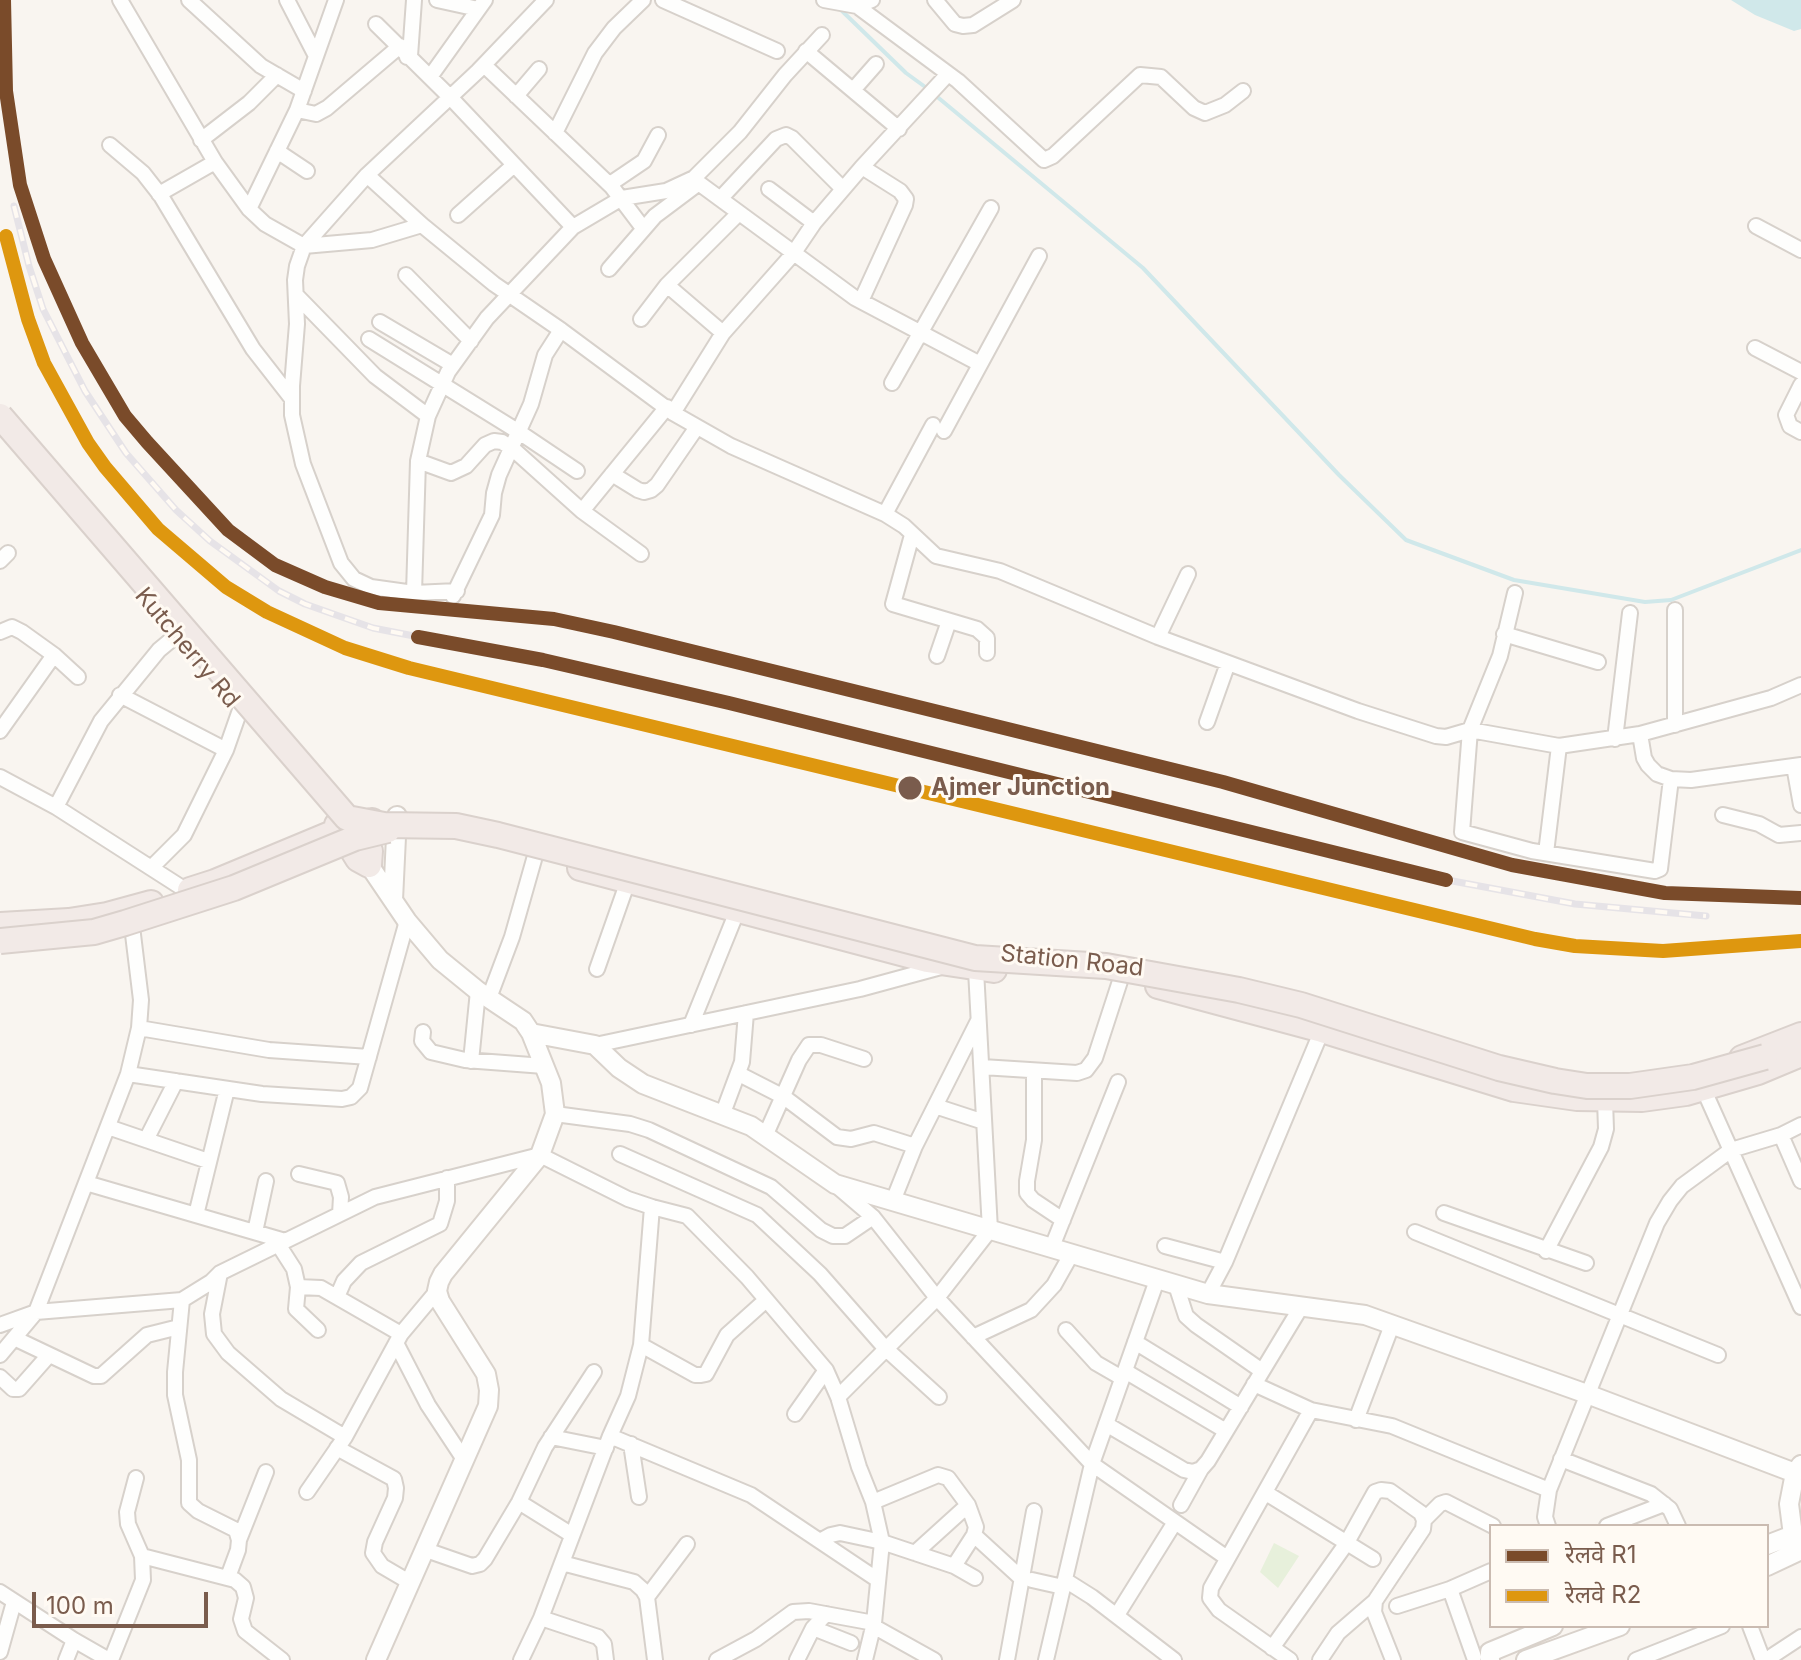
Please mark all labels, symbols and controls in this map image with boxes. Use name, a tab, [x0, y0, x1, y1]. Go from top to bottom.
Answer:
street label: Kutcherry Rd	[128, 582, 246, 714]
marker: Ajmer Junction	[896, 774, 924, 802]
place label: Ajmer Junction	[931, 774, 1110, 802]
street label: Station Road	[999, 939, 1145, 983]
legend	[1489, 1524, 1769, 1628]
text: रेलवे R1	[1565, 1540, 1636, 1569]
scale bar	[36, 1576, 212, 1626]
text: रेलवे R2	[1565, 1580, 1641, 1609]
text: 100 m	[46, 1591, 114, 1620]

